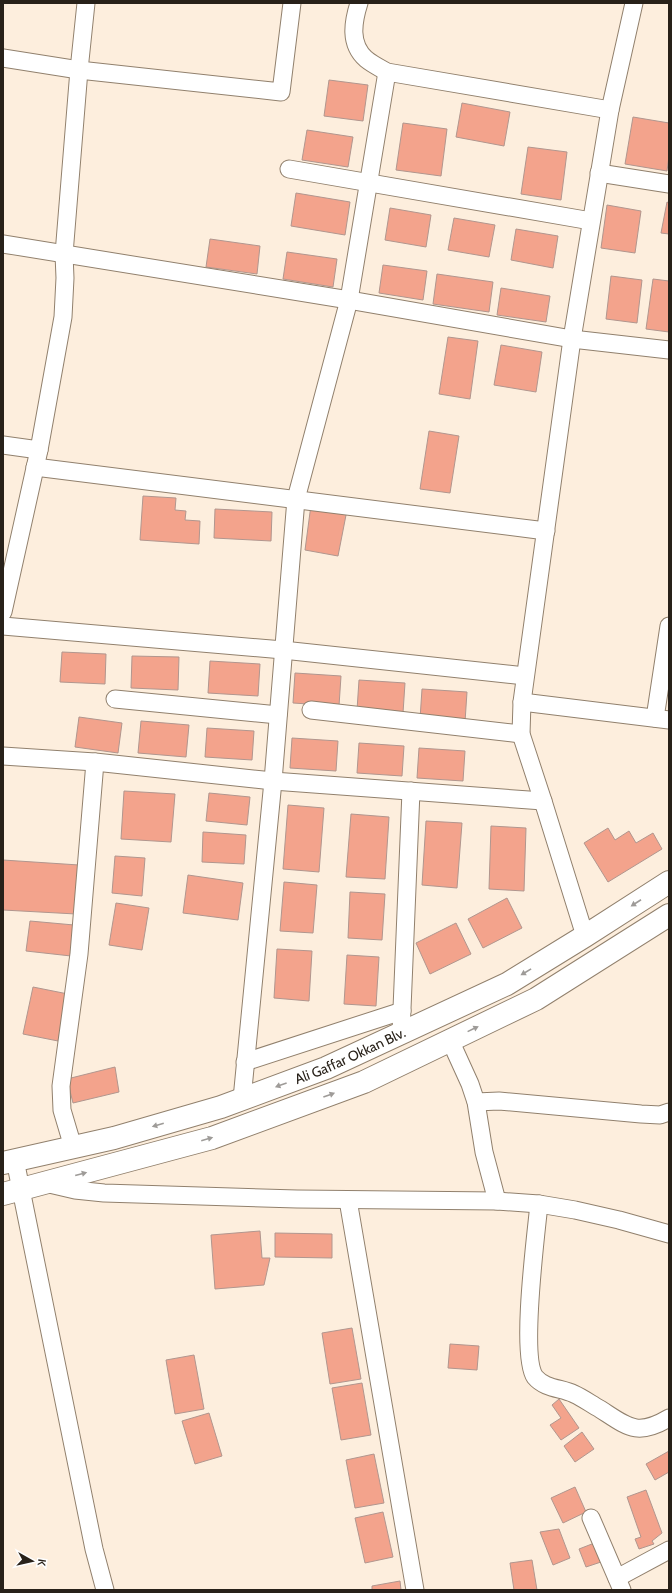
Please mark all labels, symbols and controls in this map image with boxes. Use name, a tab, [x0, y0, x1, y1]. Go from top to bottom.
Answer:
one-way arrow	[631, 899, 641, 907]
one-way arrow	[521, 968, 531, 976]
street label: Ali Gaffar Okkan Blv.	[292, 1023, 408, 1088]
one-way arrow	[467, 1026, 478, 1032]
one-way arrow	[275, 1082, 287, 1088]
one-way arrow	[323, 1091, 335, 1097]
one-way arrow	[151, 1122, 163, 1128]
one-way arrow	[201, 1136, 213, 1142]
one-way arrow	[75, 1170, 88, 1176]
north arrow	[12, 1541, 52, 1581]
text: K	[34, 1558, 49, 1567]

